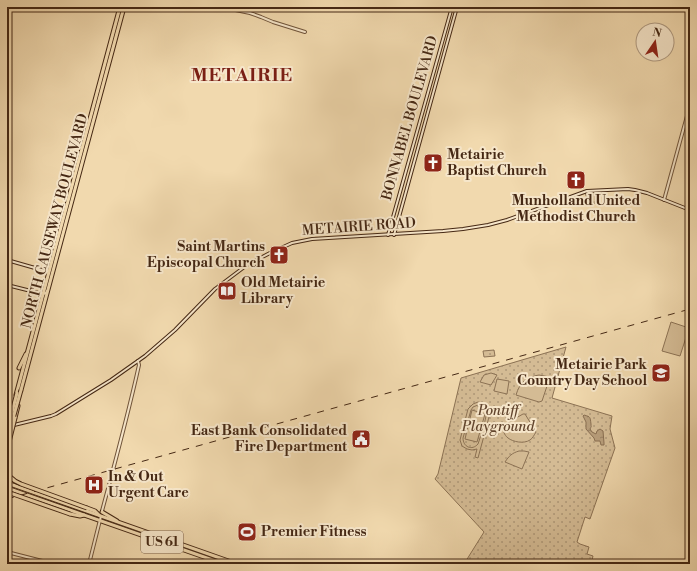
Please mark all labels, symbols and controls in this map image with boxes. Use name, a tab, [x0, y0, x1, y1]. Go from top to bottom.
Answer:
north arrow	[635, 22, 675, 62]
text: N	[651, 25, 663, 41]
street label: BONNABEL BOULEVARD	[378, 34, 442, 203]
district label: METAIRIE	[191, 64, 293, 87]
street label: NORTH CAUSEWAY BOULEVARD	[18, 111, 92, 330]
place label: Metairie Baptist Church	[447, 146, 547, 180]
church icon: Metairie Baptist Church	[422, 152, 444, 174]
church icon: Munholland United Methodist Church	[565, 169, 587, 191]
place label: Munholland United Methodist Church	[512, 192, 641, 226]
street label: METAIRIE ROAD	[301, 214, 417, 240]
place label: Saint Martins Episcopal Church	[147, 238, 265, 272]
church icon: Saint Martins Episcopal Church	[268, 244, 290, 266]
place label: Old Metairie Library	[241, 274, 326, 308]
library icon: Old Metairie Library	[216, 280, 238, 302]
place label: Metairie Park Country Day School	[517, 356, 647, 390]
school or university icon: Metairie Park Country Day School	[650, 362, 672, 384]
park label: Pontiff Playground	[461, 402, 535, 436]
place label: East Bank Consolidated Fire Department	[191, 422, 348, 456]
public building icon: East Bank Consolidated Fire Department	[350, 428, 372, 450]
place label: In & Out Urgent Care	[108, 468, 189, 502]
hospital icon: In & Out Urgent Care	[83, 474, 105, 496]
sports icon: Premier Fitness	[236, 521, 258, 543]
place label: Premier Fitness	[261, 523, 367, 541]
road number: US 61	[141, 531, 183, 553]

